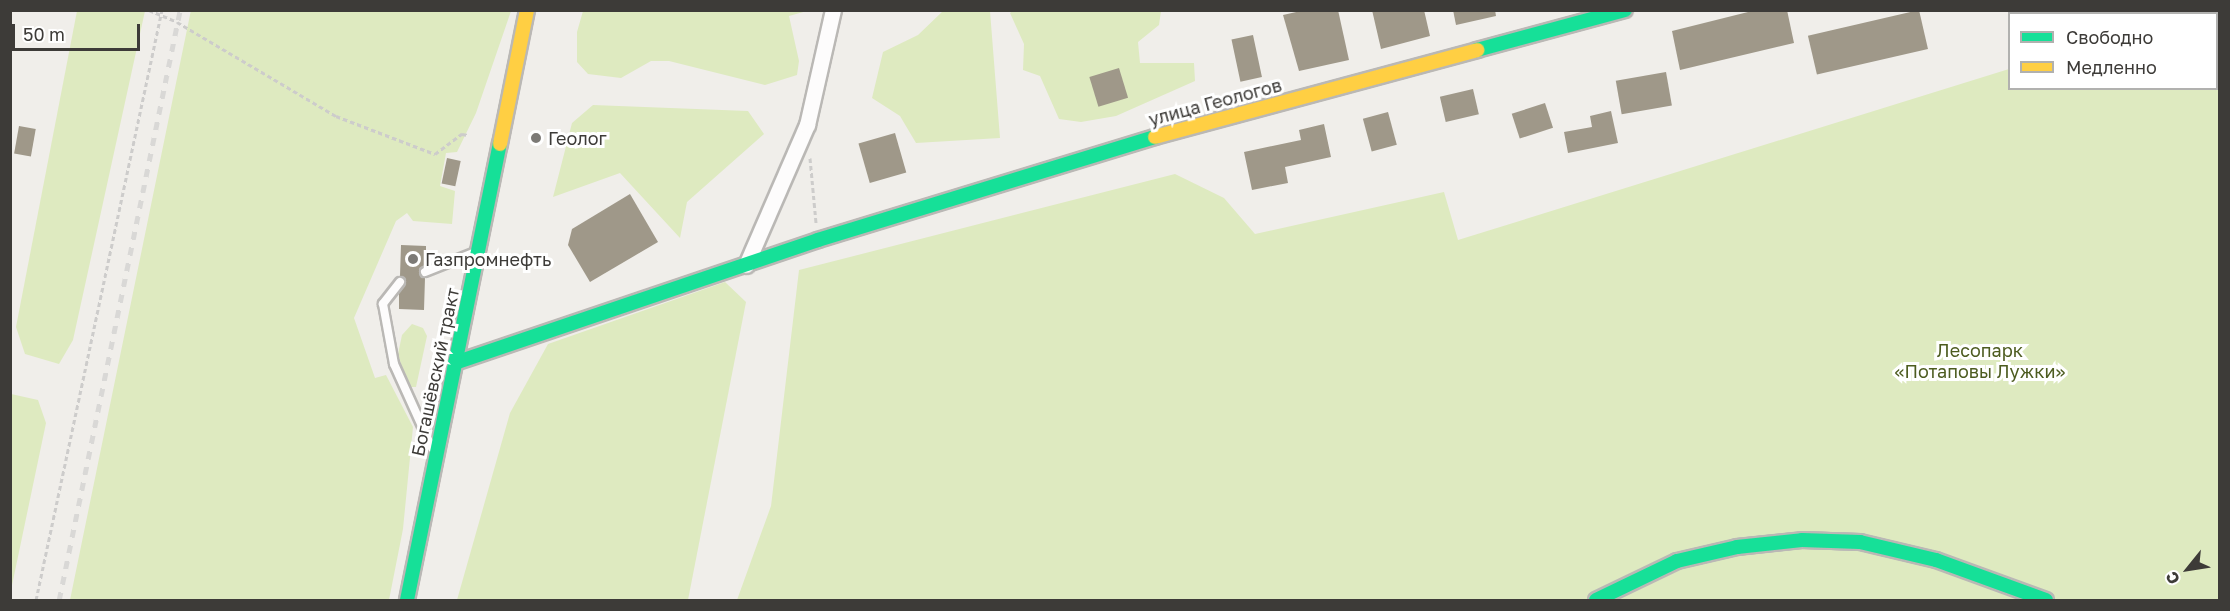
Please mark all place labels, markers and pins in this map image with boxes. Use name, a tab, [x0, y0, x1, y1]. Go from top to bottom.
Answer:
place label: Геолог	[548, 127, 607, 149]
marker: Геолог	[529, 131, 543, 145]
place label: Газпромнефть	[425, 248, 551, 270]
marker: Газпромнефть	[406, 252, 420, 266]

